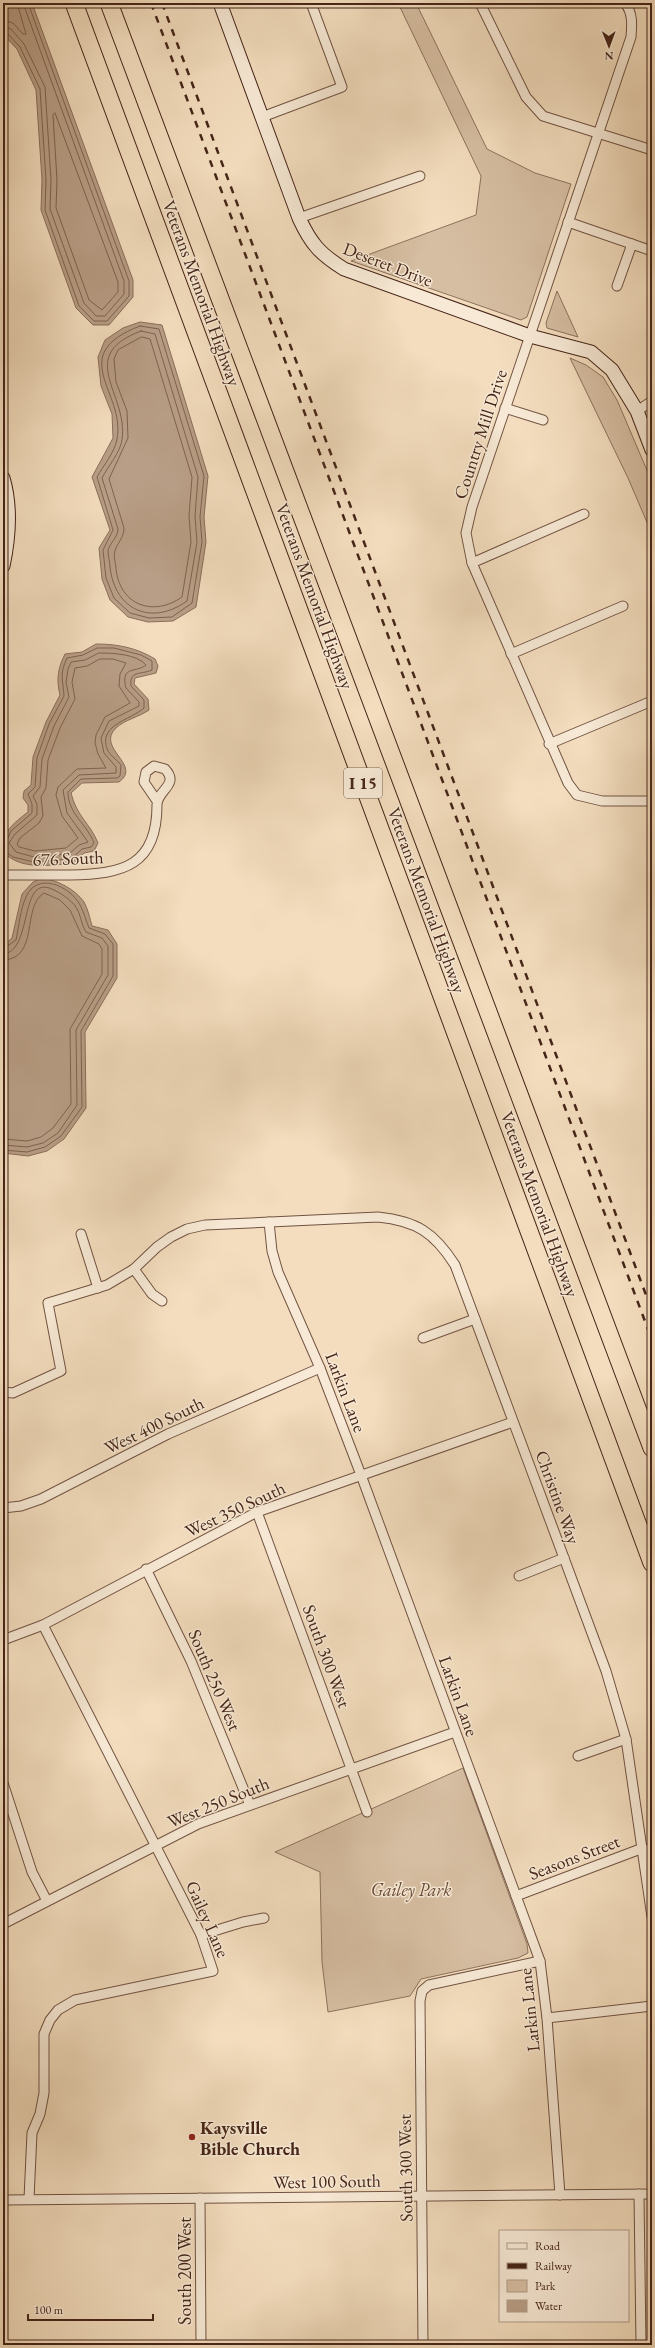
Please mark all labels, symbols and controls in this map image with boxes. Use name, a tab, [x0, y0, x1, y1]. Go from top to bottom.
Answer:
north arrow	[589, 26, 629, 66]
text: N	[605, 49, 614, 63]
street label: Veterans Memorial Highway	[158, 197, 246, 389]
street label: Deseret Drive	[340, 236, 436, 292]
street label: Country Mill Drive	[448, 366, 512, 502]
street label: Veterans Memorial Highway	[271, 500, 359, 692]
road number: I 15	[344, 768, 382, 798]
street label: Veterans Memorial Highway	[383, 804, 471, 996]
street label: 676 South	[32, 845, 104, 871]
street label: Veterans Memorial Highway	[496, 1108, 584, 1300]
street label: Larkin Lane	[320, 1349, 372, 1435]
street label: West 400 South	[100, 1391, 208, 1459]
street label: Christine Way	[530, 1447, 586, 1547]
street label: West 350 South	[181, 1476, 289, 1542]
street label: South 300 West	[298, 1601, 356, 1711]
street label: South 250 West	[183, 1626, 247, 1735]
street label: Larkin Lane	[434, 1653, 484, 1739]
street label: West 250 South	[164, 1771, 272, 1833]
street label: Seasons Street	[525, 1829, 623, 1885]
street label: Gailey Lane	[181, 1877, 235, 1961]
park label: Gailey Park	[371, 1878, 451, 1902]
street label: Larkin Lane	[513, 1967, 545, 2053]
street label: South 300 West	[393, 2113, 417, 2222]
place label: Kaysville Bible Church	[200, 2116, 300, 2160]
marker: Kaysville Bible Church	[187, 2132, 197, 2142]
street label: West 100 South	[273, 2169, 381, 2193]
street label: South 200 West	[173, 2217, 196, 2325]
legend	[499, 2230, 629, 2322]
text: Road	[535, 2238, 561, 2254]
text: Railway	[535, 2258, 573, 2274]
text: Park	[535, 2278, 556, 2294]
scale bar	[28, 2296, 153, 2322]
text: Water	[535, 2298, 562, 2314]
text: 100 m	[34, 2302, 64, 2318]

